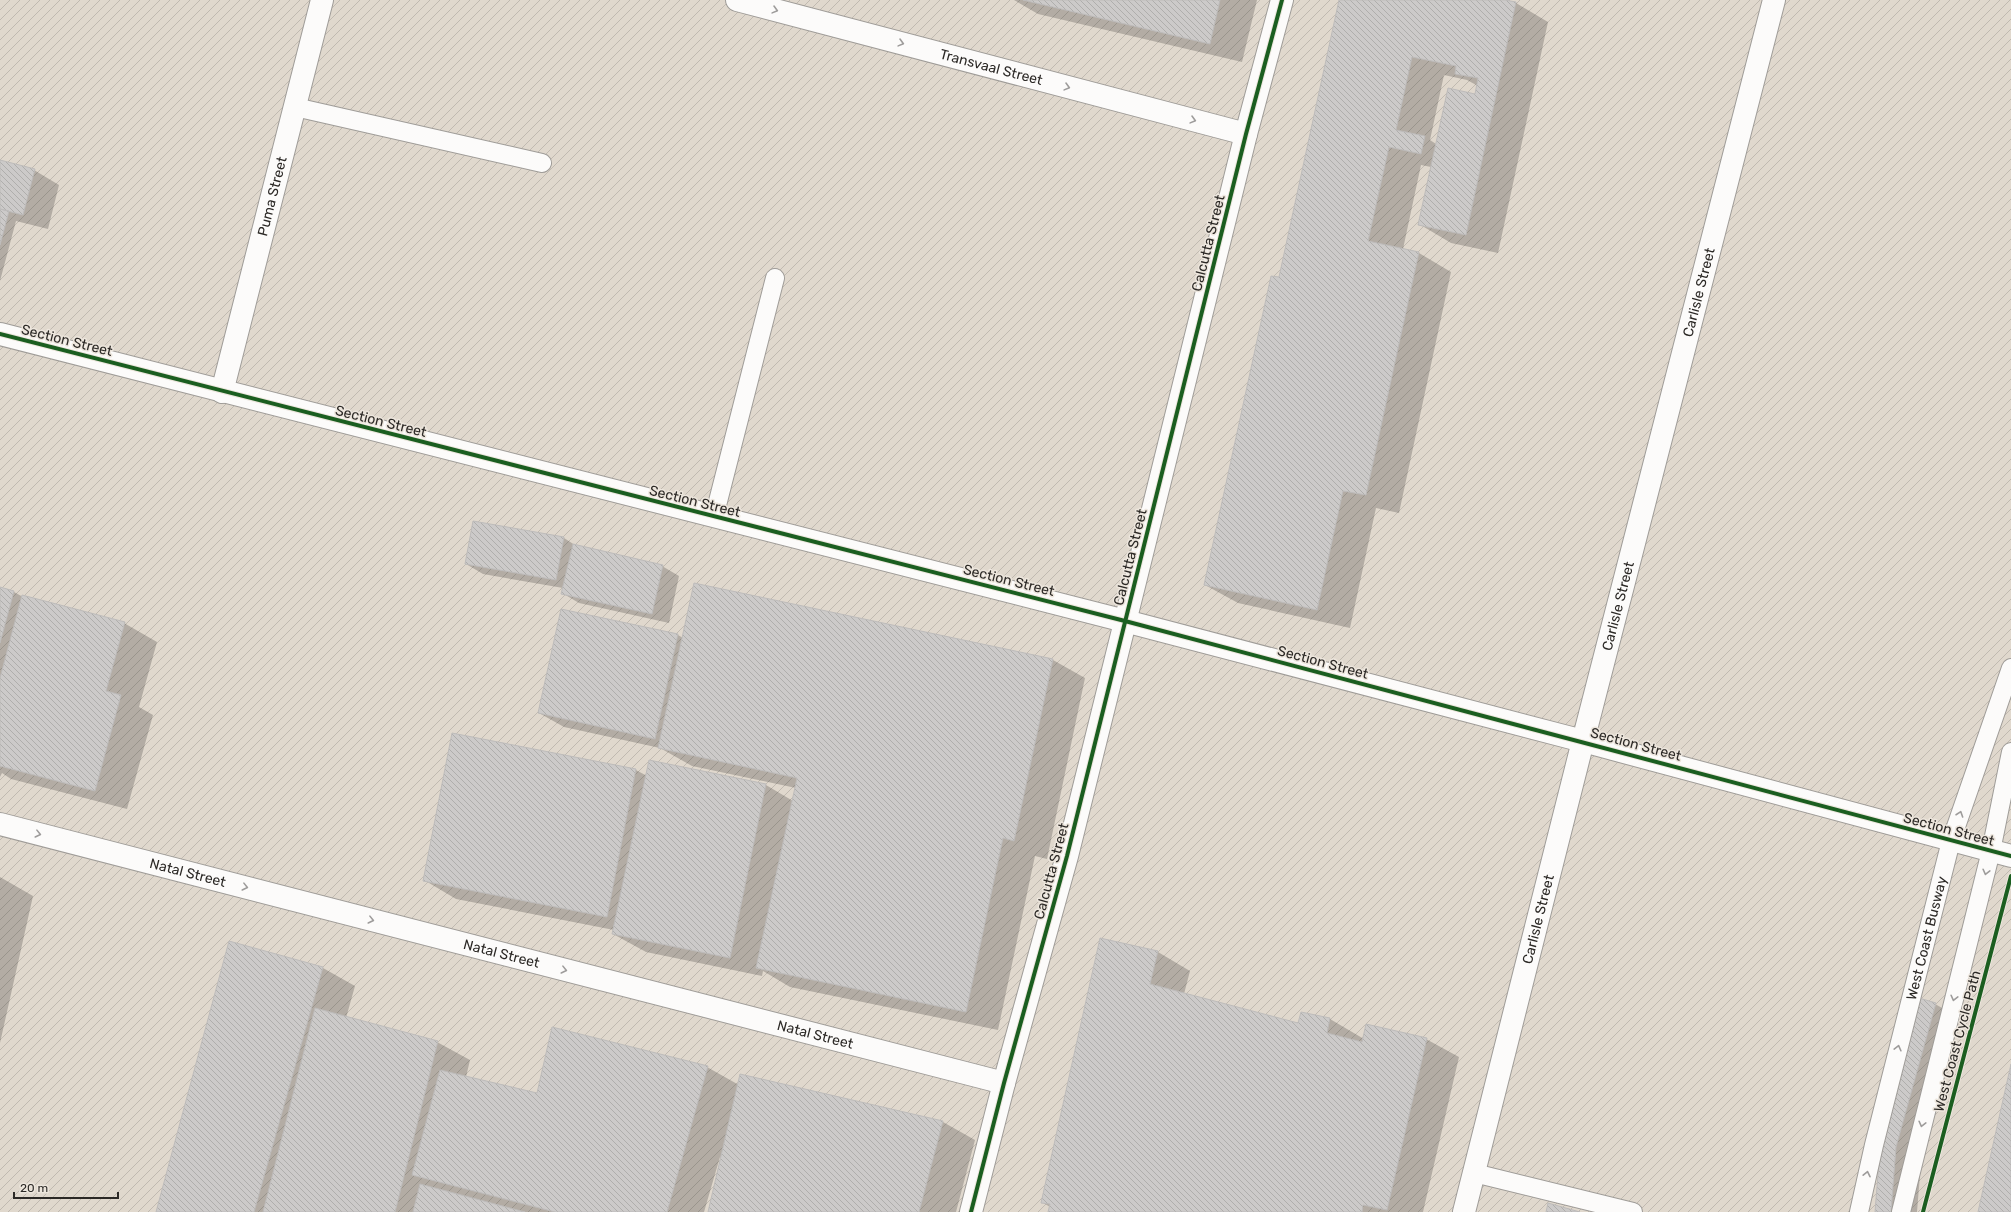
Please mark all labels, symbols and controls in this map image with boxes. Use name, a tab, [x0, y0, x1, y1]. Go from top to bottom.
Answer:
one-way arrow	[771, 5, 778, 14]
one-way arrow	[897, 38, 904, 47]
street label: Transvaal Street	[938, 46, 1045, 89]
one-way arrow	[1064, 82, 1071, 90]
one-way arrow	[1190, 115, 1196, 123]
street label: Puma Street	[254, 154, 291, 238]
street label: Calcutta Street	[1188, 192, 1229, 293]
street label: Carlisle Street	[1680, 245, 1719, 339]
street label: Section Street	[19, 321, 115, 360]
street label: Section Street	[333, 402, 429, 441]
street label: Section Street	[647, 482, 743, 521]
street label: Calcutta Street	[1110, 506, 1151, 607]
street label: Carlisle Street	[1599, 559, 1638, 652]
street label: Section Street	[961, 561, 1057, 600]
street label: Section Street	[1275, 642, 1371, 683]
street label: Section Street	[1588, 724, 1684, 765]
street label: Section Street	[1901, 809, 1997, 850]
one-way arrow	[1955, 810, 1964, 817]
street label: Calcutta Street	[1030, 821, 1073, 921]
one-way arrow	[34, 829, 41, 838]
street label: Natal Street	[148, 855, 228, 891]
one-way arrow	[1982, 869, 1990, 875]
street label: Carlisle Street	[1519, 872, 1558, 966]
street label: West Coast Busway	[1903, 874, 1951, 1002]
one-way arrow	[242, 883, 248, 891]
one-way arrow	[367, 915, 374, 924]
street label: Natal Street	[462, 936, 542, 972]
one-way arrow	[561, 965, 568, 974]
street label: West Coast Cycle Path	[1930, 969, 1985, 1114]
one-way arrow	[1950, 994, 1959, 1001]
street label: Natal Street	[775, 1017, 856, 1053]
one-way arrow	[1893, 1044, 1902, 1051]
one-way arrow	[1918, 1120, 1927, 1127]
one-way arrow	[1863, 1171, 1871, 1177]
scale bar	[14, 1174, 118, 1200]
text: 20 m	[20, 1181, 48, 1195]

